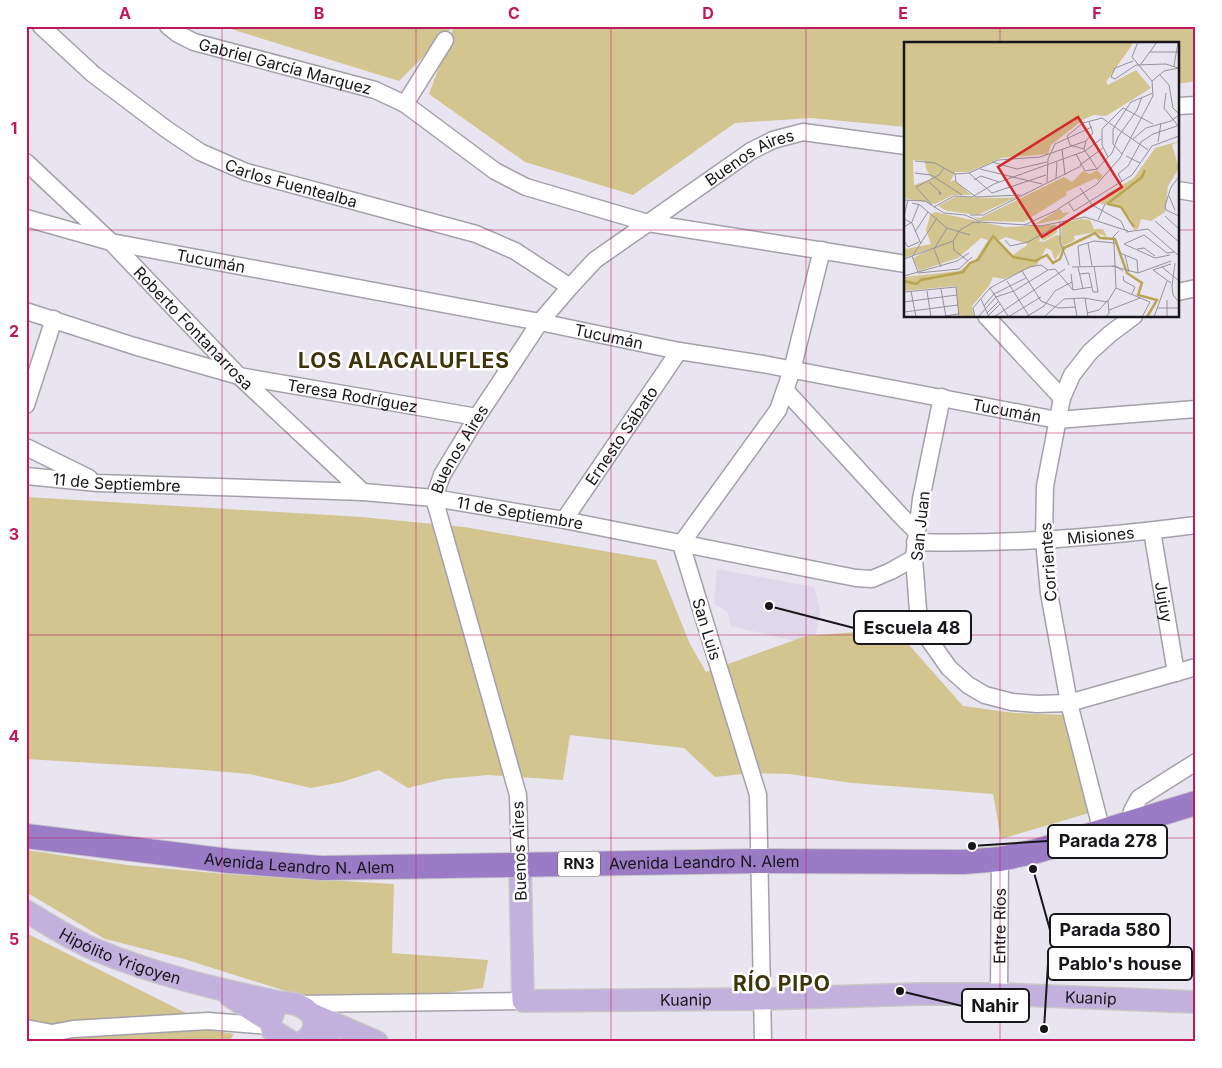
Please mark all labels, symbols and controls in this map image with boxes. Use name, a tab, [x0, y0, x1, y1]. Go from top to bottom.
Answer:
text: A	[119, 3, 131, 23]
text: B	[314, 3, 324, 23]
text: C	[508, 3, 520, 23]
text: D	[702, 3, 714, 23]
text: E	[898, 3, 908, 23]
text: F	[1092, 3, 1102, 23]
street label: Gabriel García Marquez	[196, 34, 374, 99]
inset map	[904, 42, 1180, 318]
text: 1	[11, 118, 17, 138]
street label: Buenos Aires	[701, 125, 796, 190]
street label: Carlos Fuentealba	[222, 154, 360, 212]
street label: Tucumán	[175, 244, 247, 277]
street label: Roberto Fontanarrosa	[130, 262, 257, 394]
street label: Tucumán	[573, 319, 645, 353]
text: 2	[9, 321, 19, 341]
district label: LOS ALACALUFLES	[298, 348, 510, 373]
street label: Teresa Rodríguez	[286, 374, 419, 417]
street label: Ernesto Sábato	[581, 382, 662, 489]
street label: Tucumán	[971, 394, 1043, 427]
street label: Buenos Aires	[426, 401, 493, 496]
street label: 11 de Septiembre	[52, 469, 181, 496]
street label: San Juan	[906, 490, 934, 562]
street label: 11 de Septiembre	[455, 492, 585, 534]
street label: Corrientes	[1035, 522, 1061, 602]
street label: Misiones	[1066, 522, 1135, 548]
text: 3	[9, 524, 19, 544]
street label: Jujuy	[1151, 580, 1177, 624]
street label: San Luis	[688, 595, 726, 663]
callout: Escuela 48	[854, 611, 971, 644]
text: Escuela 48	[863, 617, 961, 638]
text: 4	[9, 726, 20, 746]
street label: Buenos Aires	[507, 801, 531, 901]
callout: Parada 278	[1048, 825, 1167, 858]
text: Parada 278	[1059, 830, 1157, 851]
street label: Avenida Leandro N. Alem	[203, 848, 395, 878]
street label: Avenida Leandro N. Alem	[609, 851, 800, 873]
road number: RN3	[558, 852, 600, 876]
street label: Entre Ríos	[989, 888, 1010, 964]
callout: Parada 580	[1050, 914, 1170, 947]
text: Parada 580	[1060, 919, 1160, 940]
street label: Hipólito Yrigoyen	[56, 923, 183, 988]
text: 5	[9, 929, 19, 949]
callout: Pablo's house	[1048, 947, 1192, 980]
text: Pablo's house	[1058, 953, 1182, 974]
district label: RÍO PIPO	[733, 970, 831, 996]
street label: Kuanip	[1065, 987, 1117, 1009]
street label: Kuanip	[660, 989, 712, 1010]
callout: Nahir	[962, 989, 1029, 1022]
text: Nahir	[971, 995, 1019, 1016]

